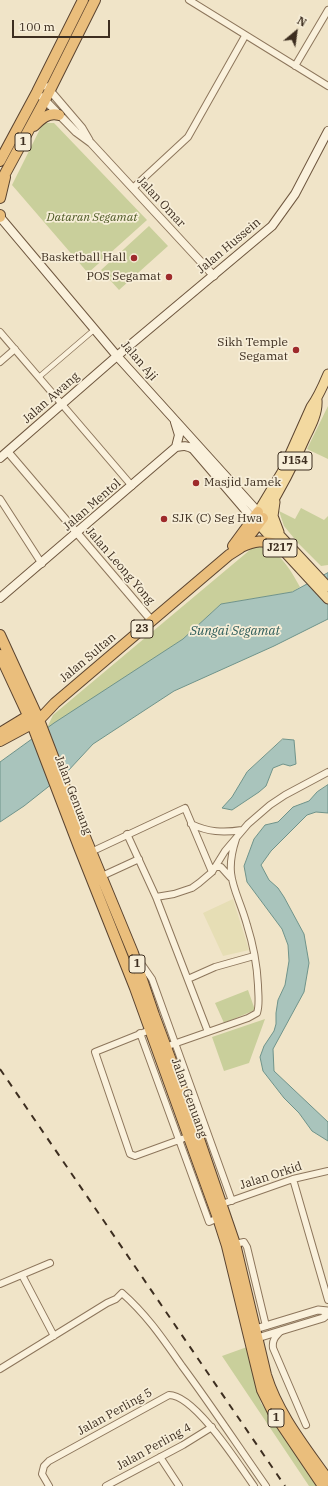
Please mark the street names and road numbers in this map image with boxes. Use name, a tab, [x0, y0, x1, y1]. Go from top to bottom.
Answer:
road number: 1	[15, 133, 31, 151]
street label: Jalan Omar	[134, 174, 188, 230]
street label: Jalan Hussein	[194, 215, 264, 277]
street label: Jalan Aji	[118, 338, 160, 384]
street label: Jalan Awang	[20, 369, 82, 427]
road number: J154	[278, 452, 312, 470]
street label: Jalan Mentol	[60, 476, 124, 534]
street label: Jalan Leong Yong	[83, 524, 157, 608]
road number: J217	[263, 539, 297, 557]
road number: 23	[131, 620, 153, 638]
street label: Jalan Sultan	[57, 630, 119, 686]
street label: Jalan Genuang	[51, 753, 95, 837]
road number: 1	[129, 955, 145, 973]
street label: Jalan Genuang	[168, 1056, 210, 1140]
street label: Jalan Orkid	[238, 1159, 304, 1193]
street label: Jalan Perling 5	[75, 1386, 155, 1438]
road number: 1	[268, 1409, 284, 1427]
street label: Jalan Perling 4	[114, 1421, 194, 1473]

